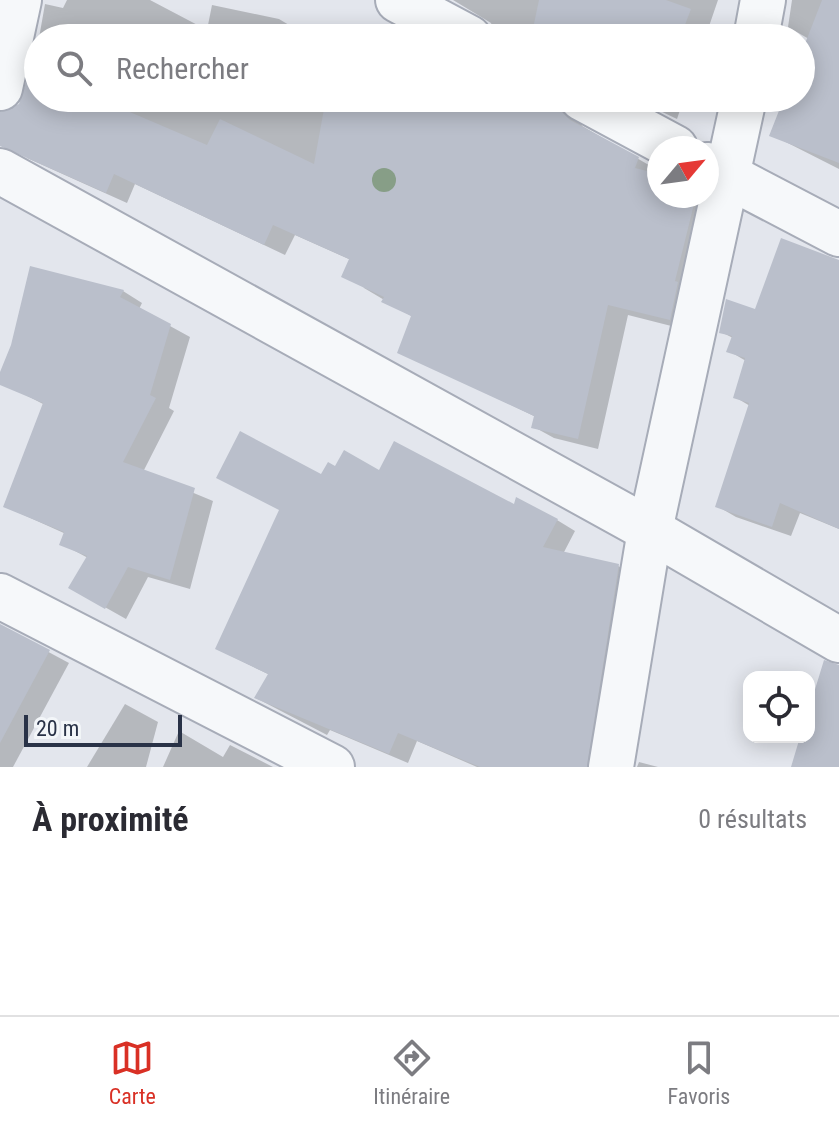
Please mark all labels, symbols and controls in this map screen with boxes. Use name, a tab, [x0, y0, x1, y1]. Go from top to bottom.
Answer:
search box	[24, 24, 815, 112]
icon: search	[52, 46, 96, 90]
text: Rechercher	[116, 51, 249, 86]
north arrow	[647, 136, 719, 208]
map controls	[743, 671, 815, 743]
button: locate	[743, 671, 815, 743]
scale bar	[24, 711, 182, 747]
text: 20 m	[36, 716, 79, 741]
text: À proximité	[32, 799, 189, 839]
text: 0 résultats	[698, 804, 807, 834]
tab: Carte	[109, 1036, 156, 1109]
tab: Itinéraire	[373, 1036, 450, 1109]
tab: Favoris	[668, 1036, 730, 1109]

